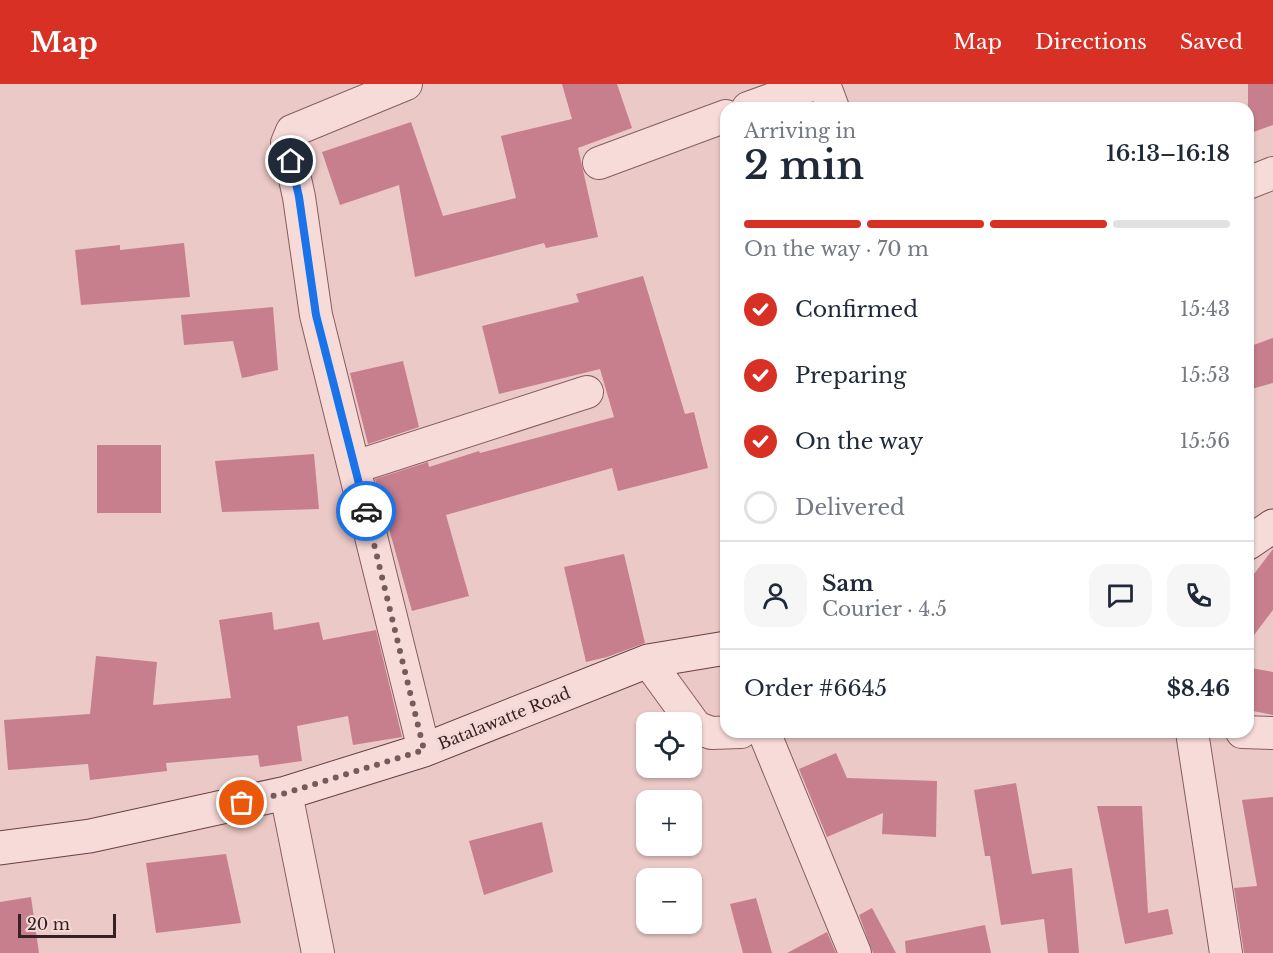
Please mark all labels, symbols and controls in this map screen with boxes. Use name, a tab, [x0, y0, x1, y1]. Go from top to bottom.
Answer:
text: Map	[30, 25, 98, 60]
text: Map	[953, 29, 1002, 55]
text: Directions	[1035, 29, 1147, 55]
text: Saved	[1180, 29, 1243, 55]
text: Arriving in	[744, 119, 856, 143]
pin	[265, 135, 316, 186]
text: 16:13–16:18	[1106, 140, 1230, 167]
text: 2 min	[744, 141, 864, 190]
icon: home	[274, 144, 307, 177]
text: On the way · 70 m	[744, 237, 929, 261]
icon: check	[744, 293, 777, 326]
text: Confirmed	[795, 296, 918, 323]
text: 15:43	[1180, 297, 1230, 321]
icon: check	[744, 359, 777, 392]
text: Preparing	[795, 362, 906, 389]
text: 15:53	[1180, 363, 1230, 387]
icon: check	[744, 425, 777, 458]
text: On the way	[795, 428, 923, 455]
text: 15:56	[1180, 429, 1230, 453]
courier	[336, 481, 396, 541]
text: Delivered	[795, 494, 905, 521]
icon: car	[350, 495, 383, 528]
button: person	[744, 564, 807, 627]
button: chat	[1089, 564, 1152, 627]
button: phone	[1167, 564, 1230, 627]
text: Sam	[822, 570, 874, 597]
text: Courier · 4.5	[822, 597, 947, 621]
text: Order #6645	[744, 675, 887, 702]
text: $8.46	[1167, 675, 1230, 702]
street label: Batalawatte Road	[435, 682, 573, 754]
map controls	[636, 712, 702, 934]
button: locate	[636, 712, 702, 778]
pin	[216, 777, 267, 828]
icon: bag	[225, 786, 258, 819]
button: +	[636, 790, 702, 856]
button: −	[636, 868, 702, 934]
scale bar	[18, 911, 116, 938]
text: 20 m	[27, 914, 70, 934]

